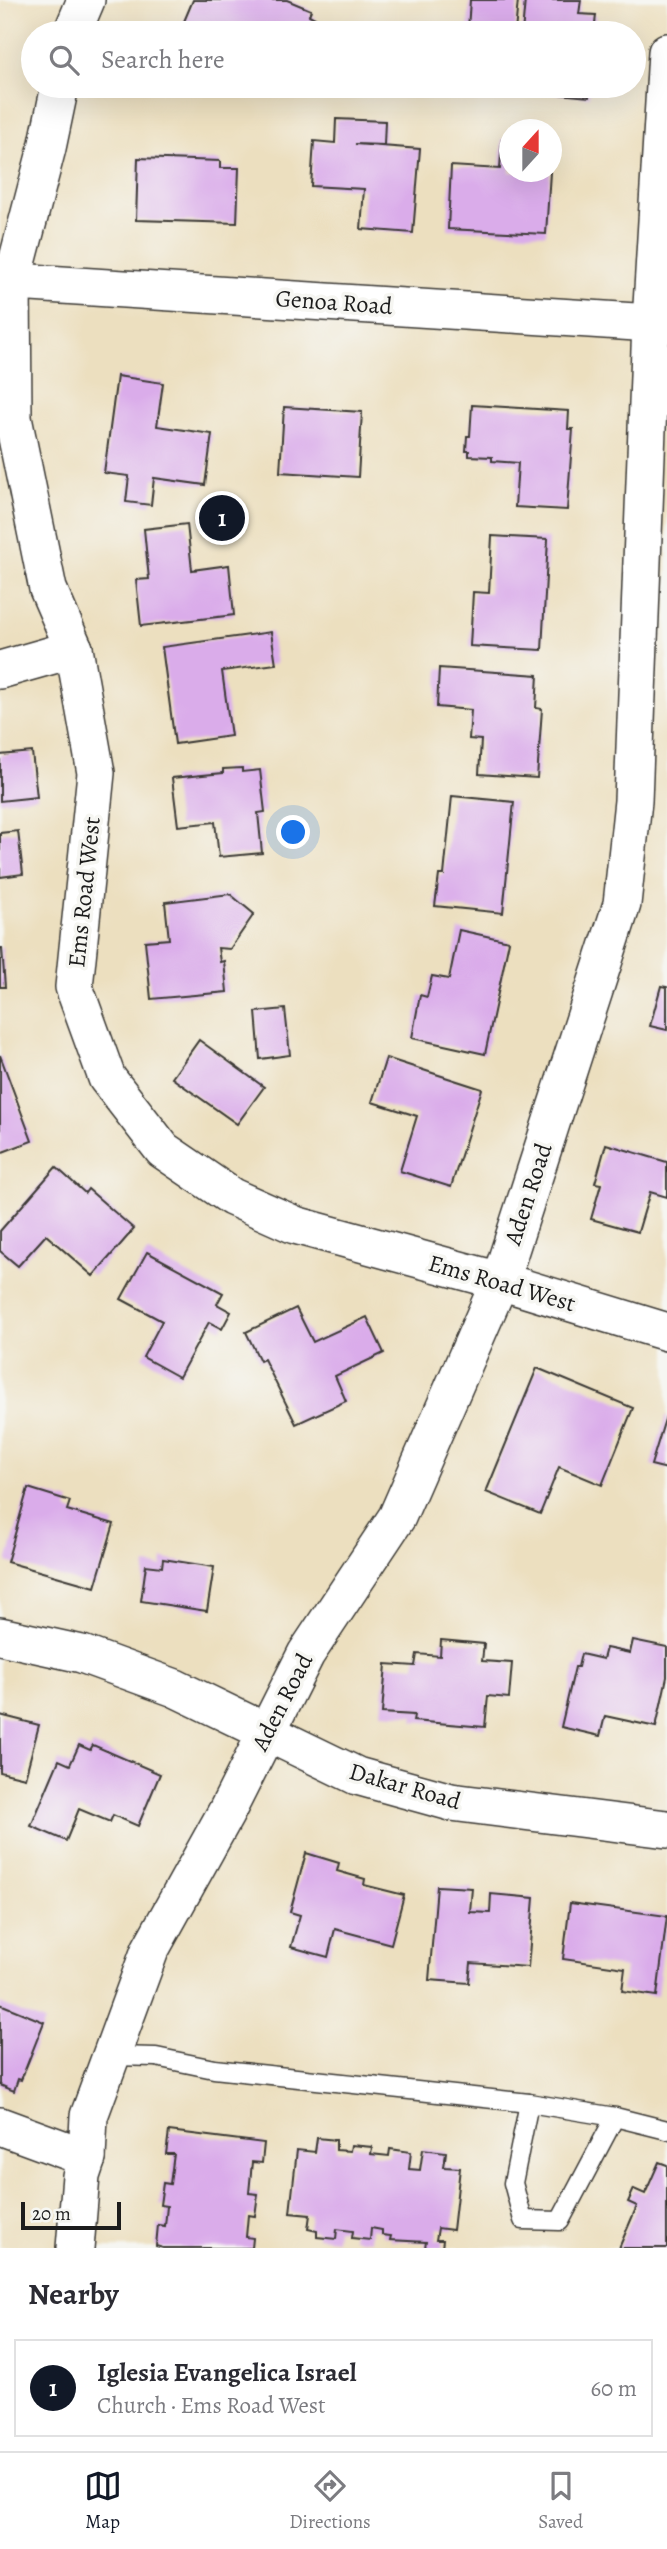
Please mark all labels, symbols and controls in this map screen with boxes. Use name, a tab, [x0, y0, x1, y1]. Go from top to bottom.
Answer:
search box	[21, 21, 646, 98]
icon: search	[45, 41, 83, 79]
text: Search here	[101, 42, 225, 77]
north arrow	[499, 119, 562, 182]
street label: Genoa Road	[274, 282, 394, 322]
pin: 1	[199, 492, 245, 544]
street label: Ems Road West	[60, 815, 108, 969]
your location	[276, 815, 310, 849]
street label: Aden Road	[496, 1139, 560, 1250]
street label: Ems Road West	[425, 1247, 579, 1319]
street label: Aden Road	[243, 1648, 320, 1757]
street label: Dakar Road	[346, 1755, 465, 1817]
scale bar	[21, 2199, 121, 2231]
text: 20 m	[32, 2201, 71, 2227]
text: Nearby	[28, 2274, 119, 2314]
text: Iglesia Evangelica Israel	[97, 2355, 357, 2390]
text: 1	[49, 2373, 57, 2404]
text: 60 m	[590, 2373, 637, 2404]
text: Church · Ems Road West	[97, 2390, 326, 2421]
tab: Map	[84, 2467, 122, 2535]
tab: Directions	[289, 2467, 371, 2535]
tab: Saved	[538, 2467, 583, 2535]

